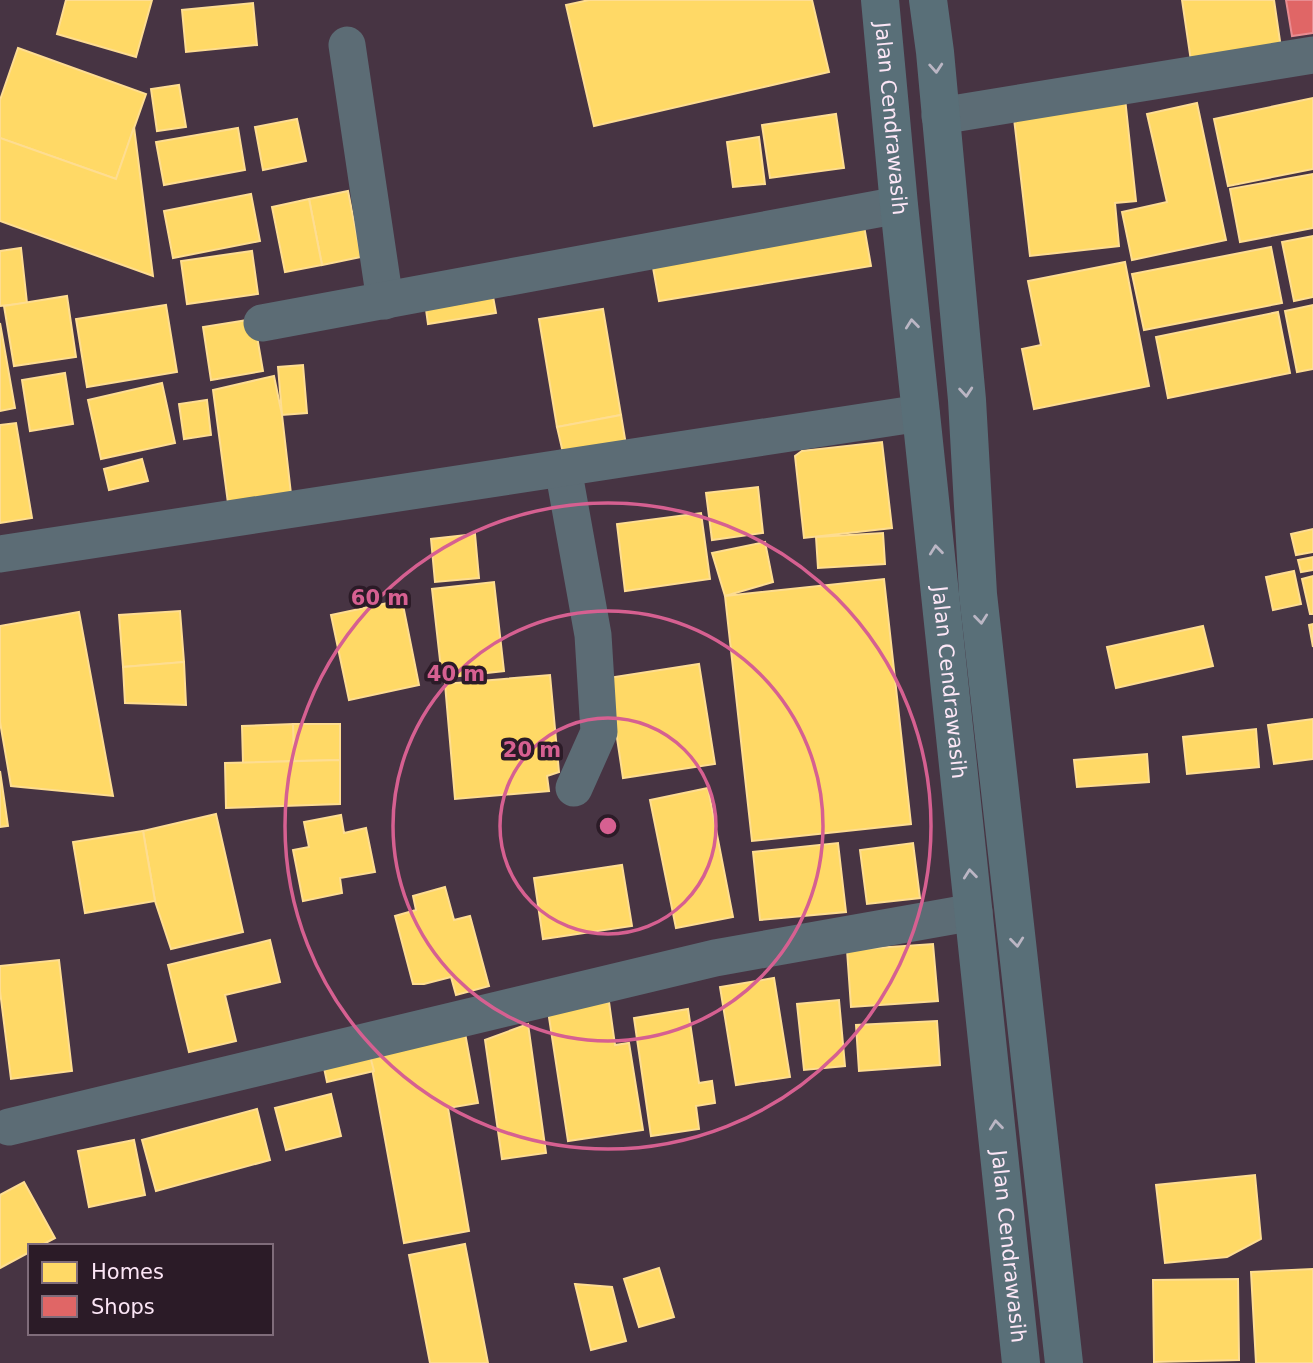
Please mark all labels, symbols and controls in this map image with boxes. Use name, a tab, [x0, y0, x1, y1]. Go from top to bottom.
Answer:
street label: Jalan Cendrawasih	[870, 19, 912, 216]
one-way arrow	[928, 63, 943, 74]
one-way arrow	[905, 318, 920, 329]
one-way arrow	[958, 387, 973, 398]
one-way arrow	[928, 544, 943, 556]
street label: Jalan Cendrawasih	[927, 583, 971, 780]
text: 60 m	[351, 586, 409, 610]
one-way arrow	[973, 614, 988, 625]
text: 40 m	[427, 662, 485, 686]
text: 20 m	[503, 738, 561, 762]
centre of rings	[596, 814, 620, 838]
one-way arrow	[962, 868, 977, 880]
one-way arrow	[1009, 937, 1024, 948]
one-way arrow	[989, 1119, 1004, 1130]
street label: Jalan Cendrawasih	[986, 1147, 1031, 1344]
legend	[28, 1244, 273, 1335]
text: Homes	[91, 1260, 164, 1284]
text: Shops	[91, 1295, 155, 1319]

